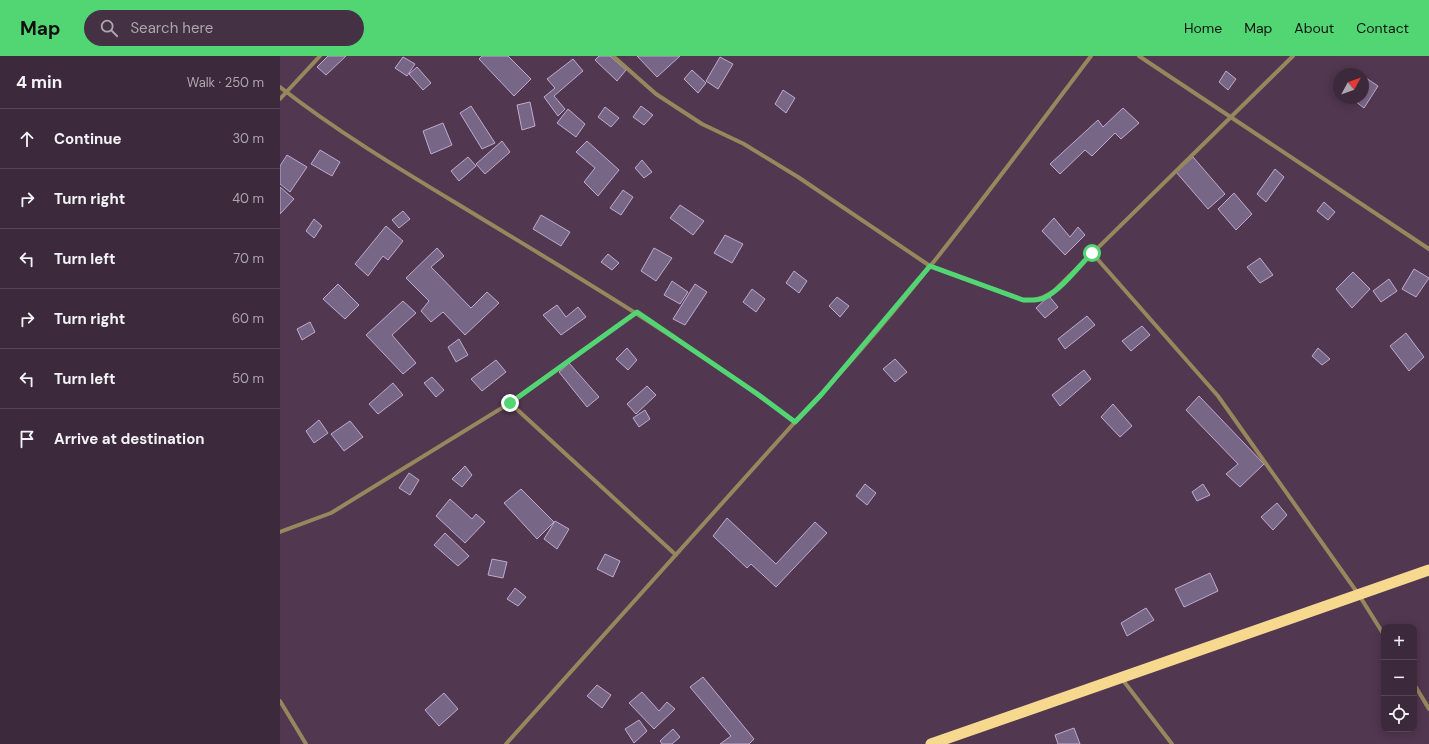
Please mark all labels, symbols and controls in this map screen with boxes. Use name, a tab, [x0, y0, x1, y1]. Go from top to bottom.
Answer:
search box	[84, 10, 364, 46]
text: Map	[20, 16, 60, 41]
icon: search	[98, 17, 120, 39]
text: Search here	[130, 18, 213, 38]
text: Home	[1184, 19, 1222, 37]
text: Map	[1244, 19, 1272, 37]
text: About	[1294, 19, 1334, 37]
text: Contact	[1356, 19, 1409, 37]
north arrow	[1333, 68, 1369, 104]
text: 4 min	[16, 71, 62, 93]
text: Walk · 250 m	[187, 74, 264, 91]
icon: ahead	[16, 128, 38, 150]
text: Continue	[54, 129, 122, 149]
text: 30 m	[232, 130, 264, 147]
icon: right	[16, 188, 38, 210]
text: Turn right	[54, 189, 125, 209]
text: 40 m	[232, 190, 264, 207]
route start	[1083, 244, 1101, 262]
icon: left	[16, 248, 38, 270]
text: Turn left	[54, 249, 115, 269]
text: 70 m	[233, 250, 264, 267]
icon: right	[16, 308, 38, 330]
text: Turn right	[54, 309, 125, 329]
text: 60 m	[232, 310, 264, 327]
icon: left	[16, 368, 38, 390]
text: Turn left	[54, 369, 115, 389]
text: 50 m	[232, 370, 264, 387]
route end	[501, 394, 519, 412]
icon: arrive	[16, 428, 38, 450]
text: Arrive at destination	[54, 429, 205, 449]
map controls	[1381, 624, 1417, 732]
button: +	[1381, 624, 1417, 660]
button: −	[1381, 660, 1417, 696]
button: locate	[1381, 696, 1417, 732]

